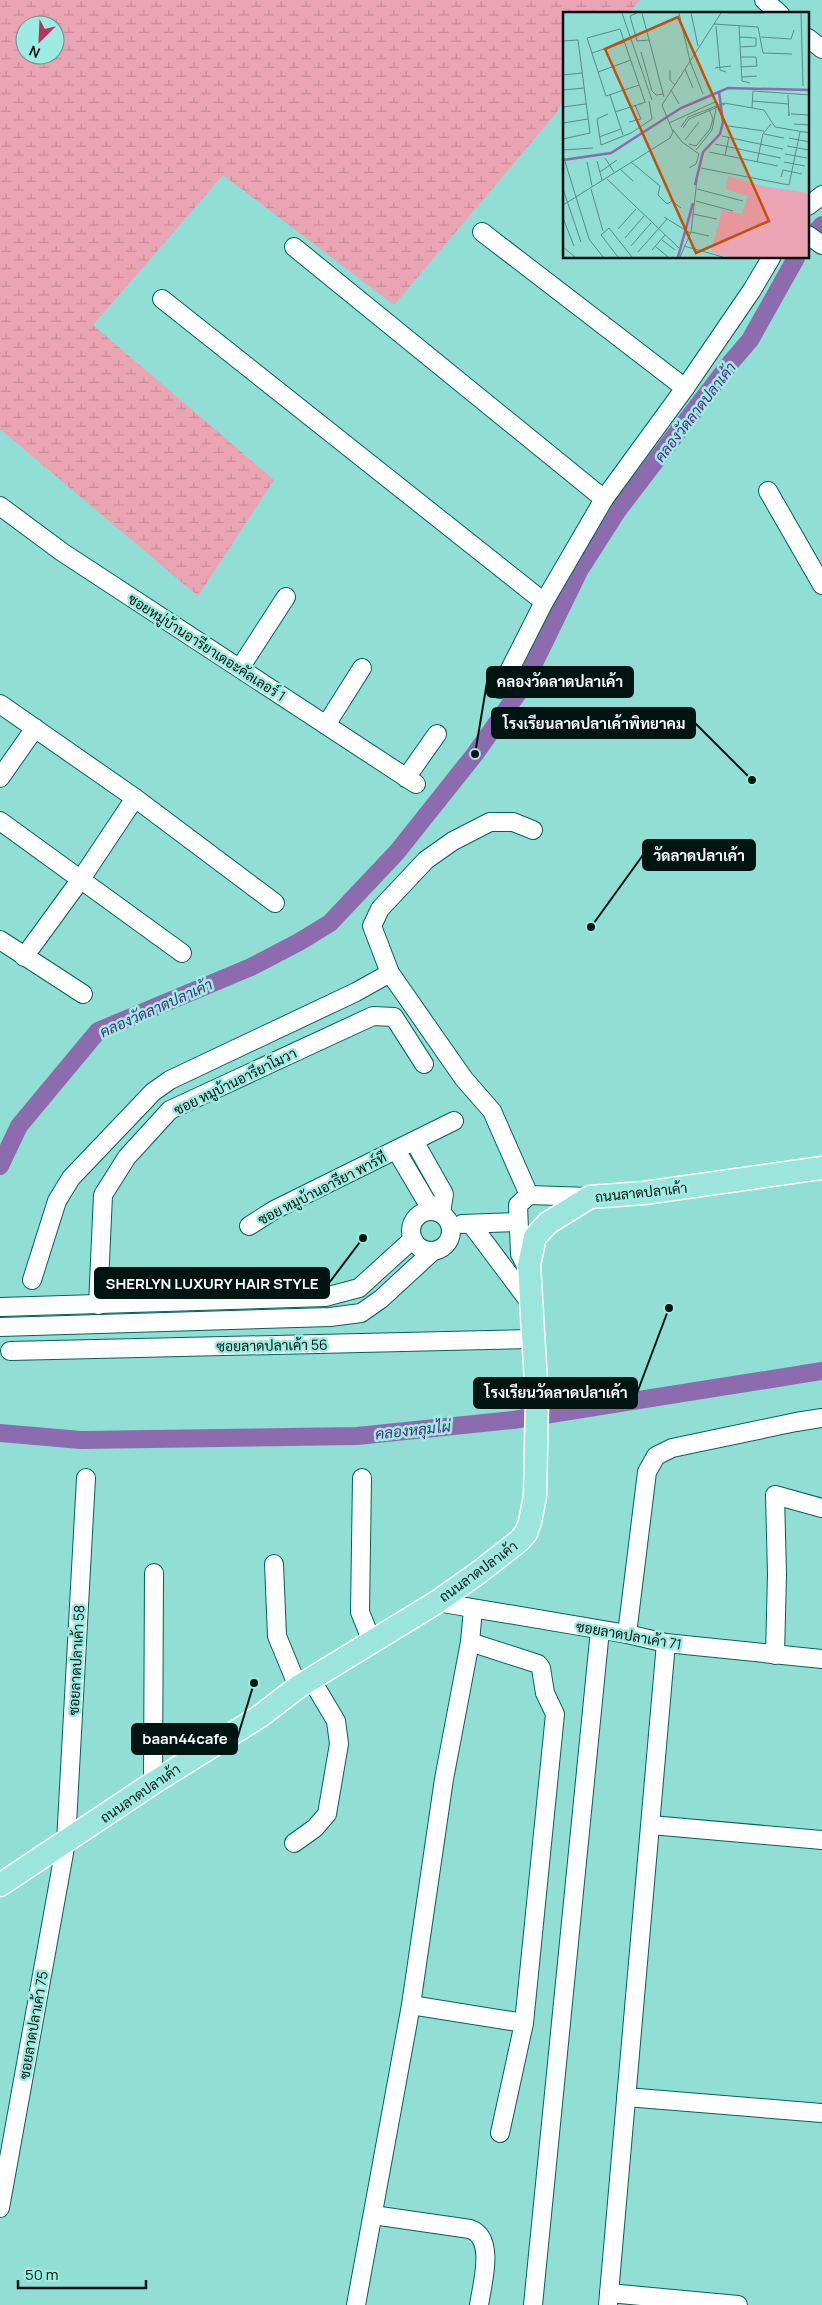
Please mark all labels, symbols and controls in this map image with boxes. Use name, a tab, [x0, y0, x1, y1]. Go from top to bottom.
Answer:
inset map	[563, 12, 810, 259]
north arrow	[15, 15, 65, 65]
text: N	[26, 42, 43, 63]
water label: คลองวัดลาดปลาเค้า	[649, 358, 741, 466]
street label: ซอยหมู่บ้านอารียาเดอะคัลเลอร์ 1	[124, 589, 289, 706]
callout: คลองวัดลาดปลาเค้า	[487, 667, 633, 697]
text: คลองวัดลาดปลาเค้า	[497, 671, 623, 692]
callout: โรงเรียนลาดปลาเค้าพิทยาคม	[492, 708, 695, 738]
text: โรงเรียนลาดปลาเค้าพิทยาคม	[502, 713, 685, 734]
callout: วัดลาดปลาเค้า	[643, 840, 755, 870]
text: วัดลาดปลาเค้า	[653, 845, 745, 866]
water label: คลองวัดลาดปลาเค้า	[96, 974, 216, 1042]
street label: ซอย หมูบ้านอารียาโมวา	[170, 1043, 300, 1120]
street label: ซอย หมูบ้านอารียา พาร์ที	[254, 1147, 390, 1230]
street label: ถนนลาดปลาเค้า	[594, 1178, 688, 1206]
callout: SHERLYN LUXURY HAIR STYLE	[95, 1268, 329, 1298]
text: SHERLYN LUXURY HAIR STYLE	[106, 1273, 319, 1294]
street label: ซอยลาดปลาเค้า 56	[216, 1335, 328, 1355]
callout: โรงเรียนวัดลาดปลาเค้า	[474, 1378, 637, 1408]
text: โรงเรียนวัดลาดปลาเค้า	[483, 1382, 628, 1403]
water label: คลองหลุมไผ่	[374, 1415, 453, 1445]
street label: ถนนลาดปลาเค้า	[435, 1536, 521, 1606]
street label: ซอยลาดปลาเค้า 58	[64, 1604, 88, 1716]
street label: ซอยลาดปลาเค้า 71	[575, 1616, 683, 1654]
callout: baan44cafe	[132, 1724, 237, 1754]
text: baan44cafe	[142, 1728, 228, 1749]
street label: ถนนลาดปลาเค้า	[96, 1759, 184, 1827]
street label: ซอยลาดปลาเค้า 75	[14, 1969, 52, 2081]
scale bar	[18, 2258, 145, 2290]
text: 50 m	[25, 2264, 59, 2285]

